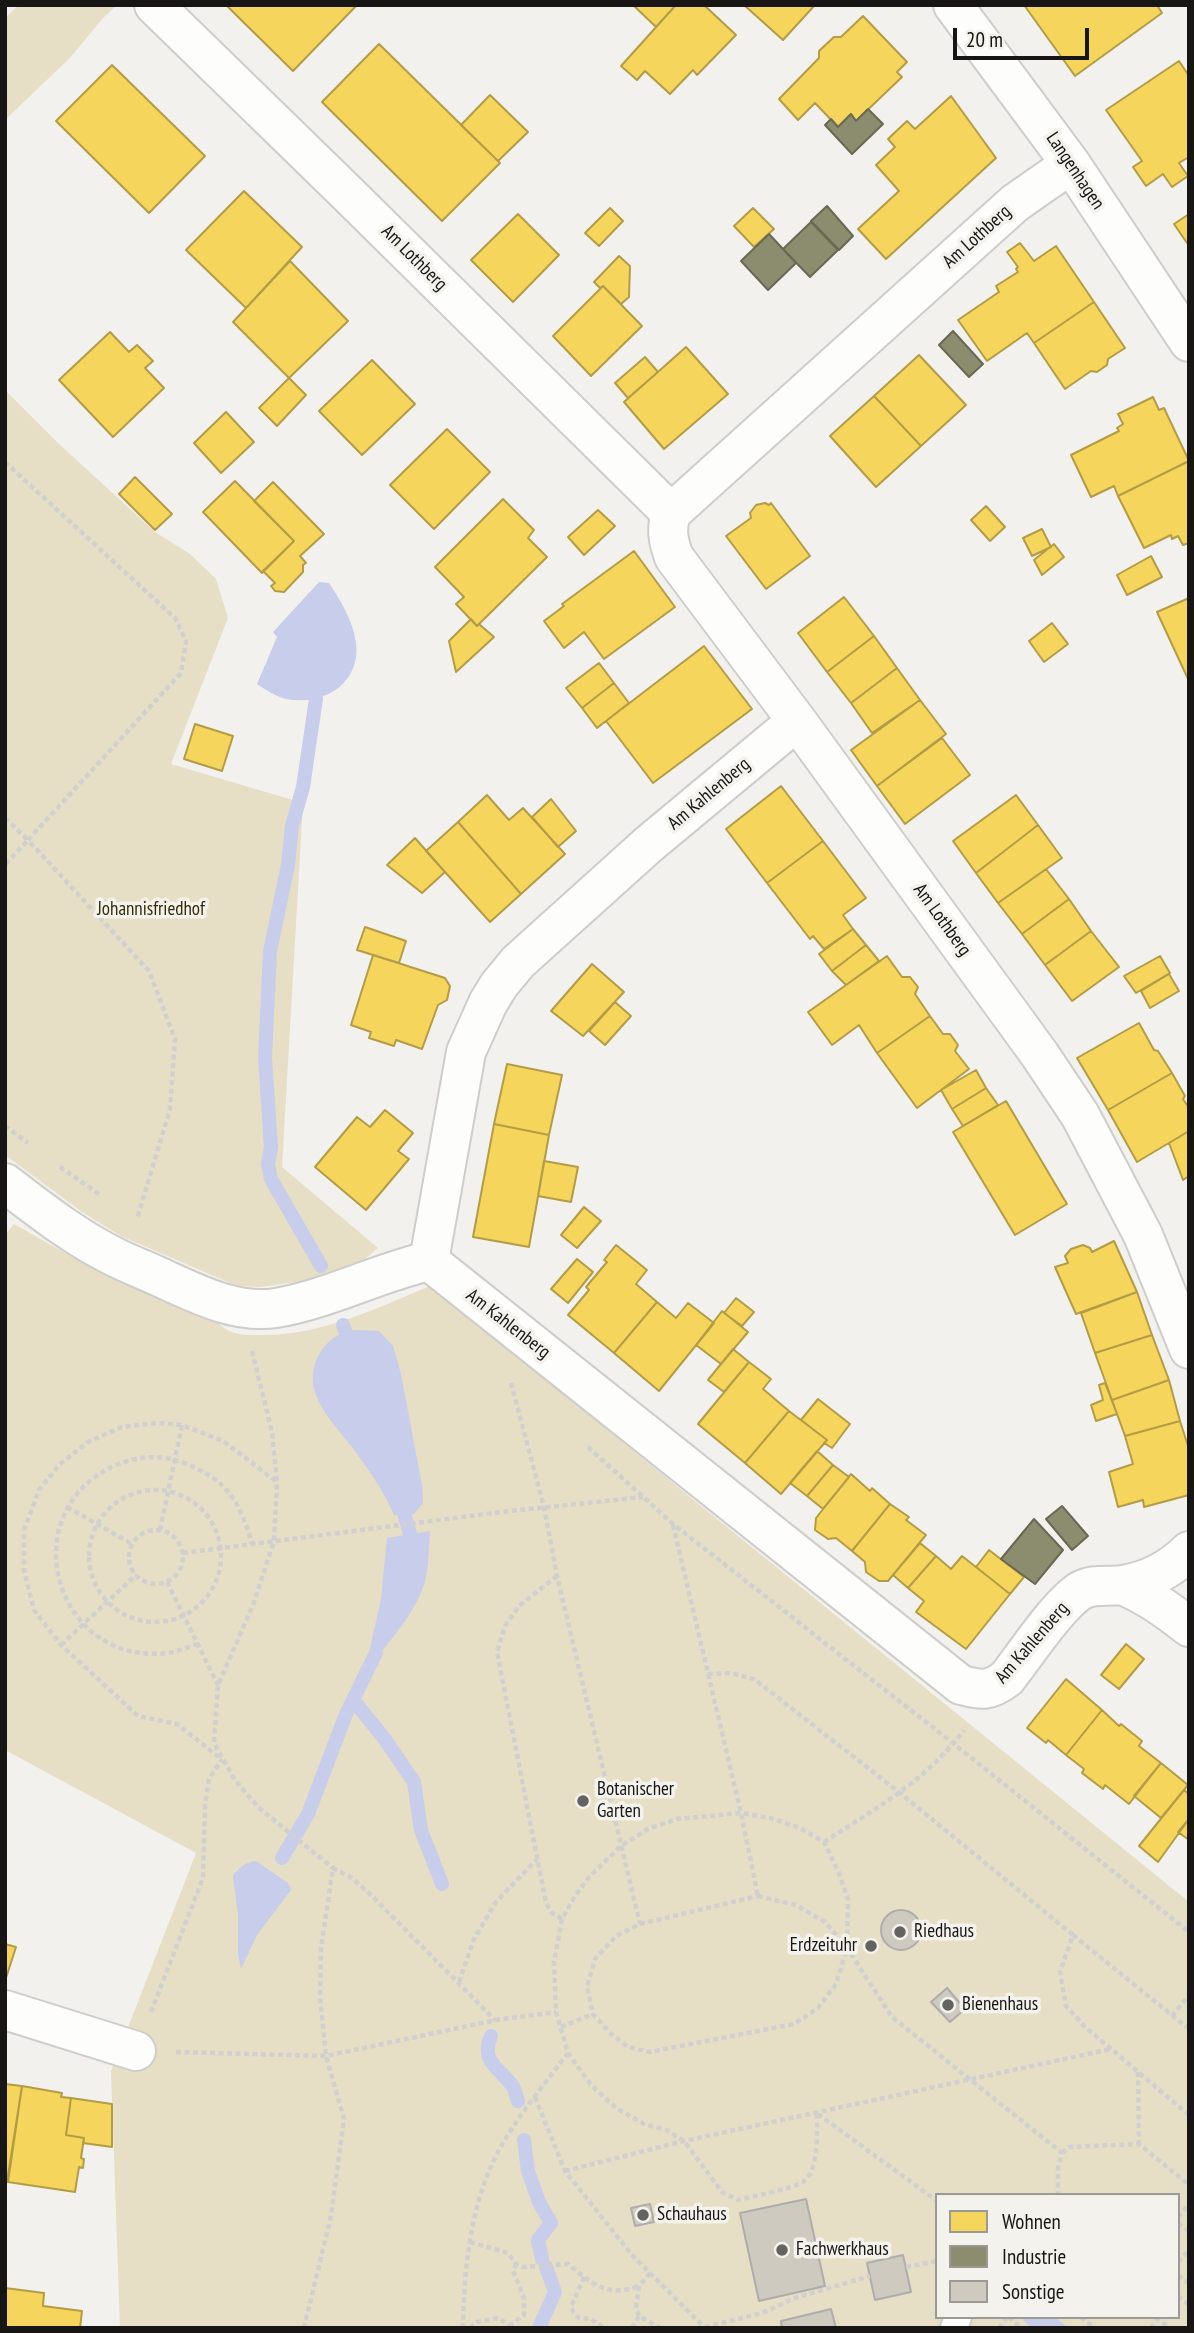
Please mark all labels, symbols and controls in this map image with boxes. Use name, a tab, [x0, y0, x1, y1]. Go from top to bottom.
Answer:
scale bar	[956, 14, 1092, 58]
text: 20 m	[966, 26, 1003, 53]
street label: Langenhagen	[1041, 128, 1109, 214]
street label: Am Lothberg	[938, 201, 1016, 273]
street label: Am Lothberg	[376, 220, 452, 296]
street label: Am Kahlenberg	[663, 753, 755, 835]
street label: Am Lothberg	[908, 879, 976, 961]
park label: Johannisfriedhof	[97, 899, 205, 921]
street label: Am Kahlenberg	[461, 1284, 555, 1364]
street label: Am Kahlenberg	[990, 1598, 1074, 1688]
place label: Botanischer Garten	[597, 1779, 674, 1823]
marker: Botanischer Garten	[575, 1793, 591, 1809]
place label: Riedhaus	[914, 1921, 974, 1943]
marker: Riedhaus	[892, 1924, 908, 1940]
place label: Erdzeituhr	[790, 1935, 857, 1957]
marker: Erdzeituhr	[863, 1938, 879, 1954]
place label: Bienenhaus	[962, 1994, 1038, 2016]
marker: Bienenhaus	[940, 1997, 956, 2013]
legend	[935, 2193, 1180, 2319]
place label: Schauhaus	[657, 2204, 727, 2226]
marker: Schauhaus	[635, 2207, 651, 2223]
text: Wohnen	[1002, 2208, 1061, 2235]
place label: Fachwerkhaus	[796, 2239, 889, 2261]
marker: Fachwerkhaus	[774, 2242, 790, 2258]
text: Industrie	[1002, 2243, 1066, 2270]
text: Sonstige	[1002, 2278, 1064, 2305]

